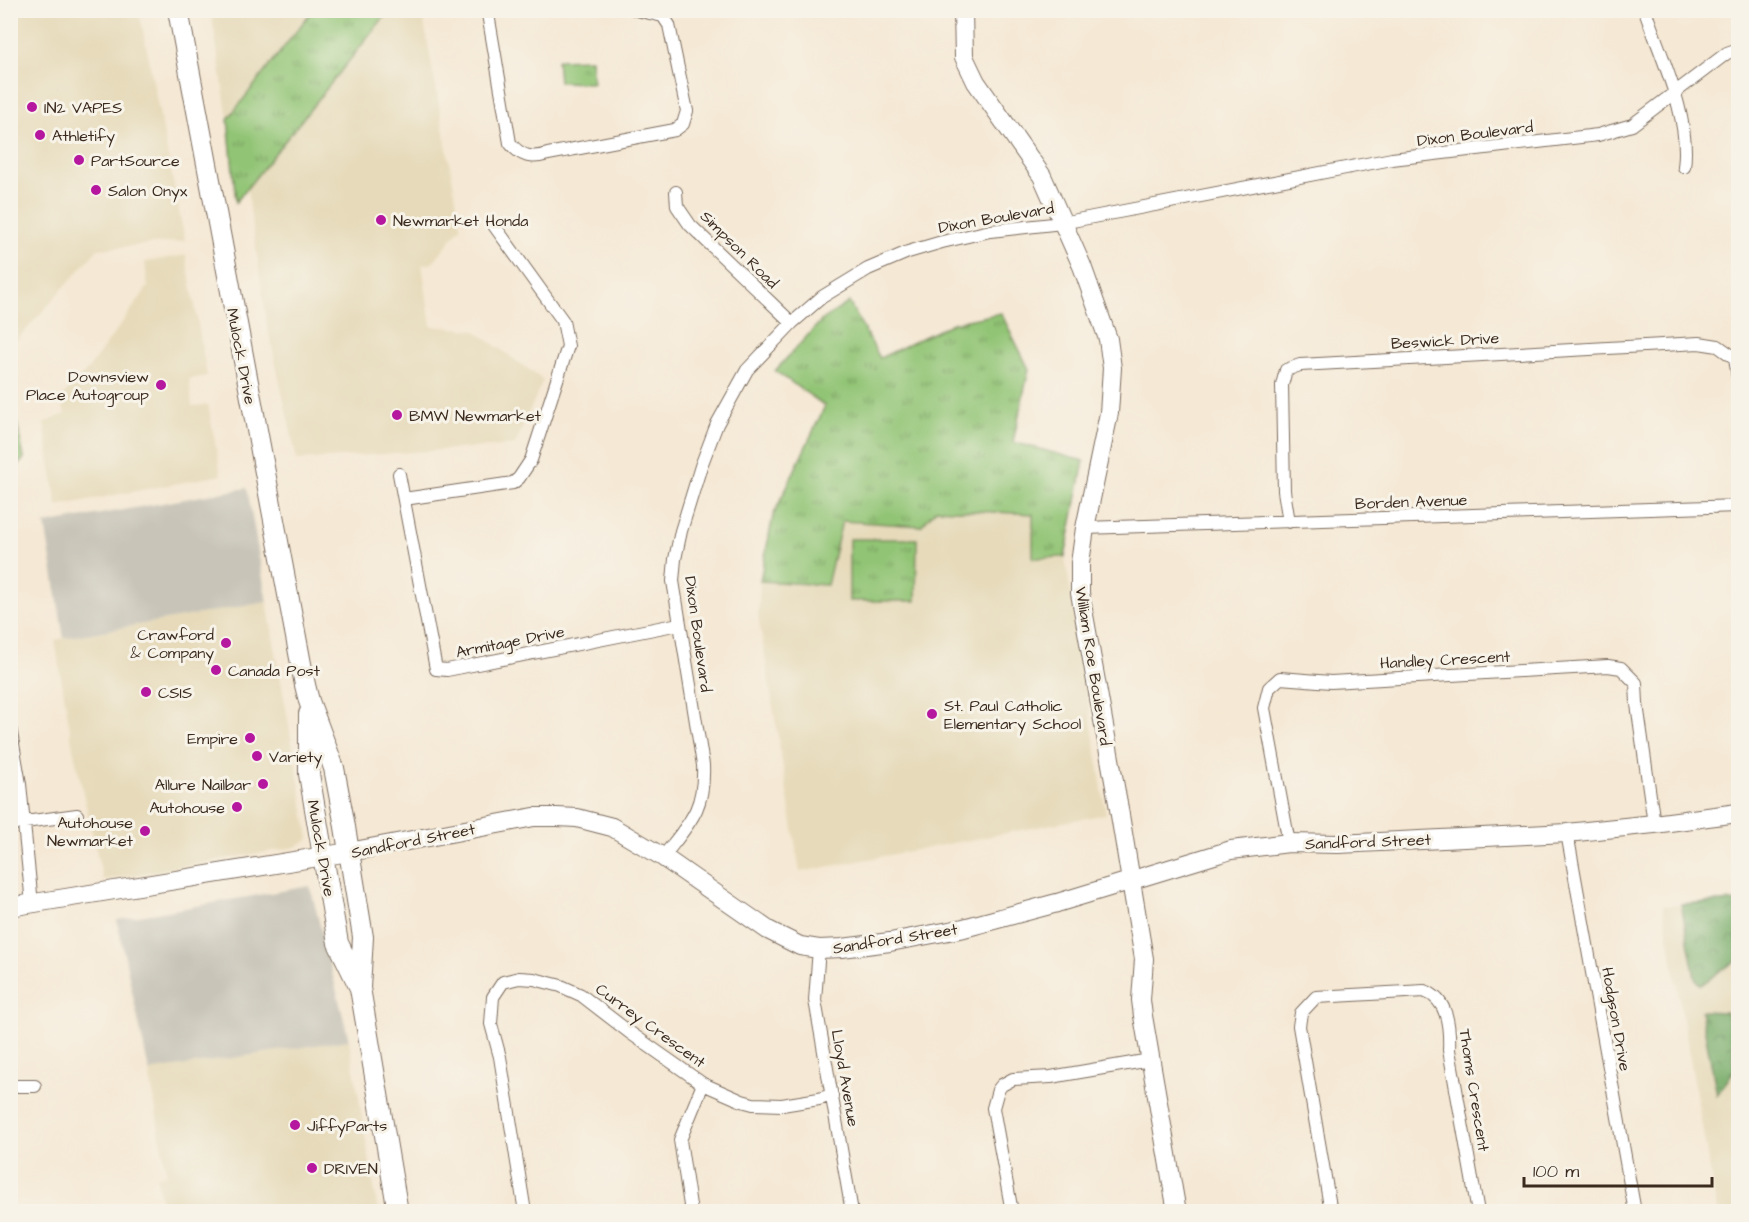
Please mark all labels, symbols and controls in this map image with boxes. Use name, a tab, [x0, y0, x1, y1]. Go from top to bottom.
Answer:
place label: IN2 VAPES	[44, 97, 122, 119]
marker: IN2 VAPES	[25, 100, 39, 114]
street label: Dixon Boulevard	[1416, 116, 1534, 152]
place label: Athletify	[52, 125, 115, 148]
marker: Athletify	[33, 128, 47, 142]
place label: PartSource	[91, 150, 180, 172]
marker: PartSource	[72, 153, 86, 167]
place label: Salon Onyx	[108, 180, 188, 203]
marker: Salon Onyx	[89, 183, 103, 197]
street label: Dixon Boulevard	[937, 197, 1056, 239]
street label: Simpson Road	[695, 206, 783, 294]
place label: Newmarket Honda	[393, 210, 528, 232]
marker: Newmarket Honda	[374, 213, 388, 227]
street label: Mulock Drive	[221, 306, 261, 407]
street label: Beswick Drive	[1390, 327, 1500, 355]
place label: Downsview Place Autogroup	[26, 366, 149, 407]
marker: Downsview Place Autogroup	[154, 378, 168, 392]
place label: BMW Newmarket	[409, 405, 542, 427]
marker: BMW Newmarket	[390, 408, 404, 422]
street label: Borden Avenue	[1354, 489, 1468, 515]
street label: Dixon Boulevard	[679, 575, 717, 694]
street label: William Roe Boulevard	[1070, 585, 1116, 747]
street label: Armitage Drive	[454, 621, 567, 664]
place label: Crawford & Company	[130, 624, 214, 665]
marker: Crawford & Company	[219, 636, 233, 650]
street label: Handley Crescent	[1379, 646, 1511, 675]
place label: Canada Post	[228, 660, 321, 682]
marker: Canada Post	[209, 663, 223, 677]
place label: CSIS	[158, 682, 192, 704]
marker: CSIS	[139, 685, 153, 699]
place label: St. Paul Catholic Elementary School	[944, 695, 1081, 736]
marker: St. Paul Catholic Elementary School	[925, 707, 939, 721]
place label: Empire	[187, 728, 238, 750]
marker: Empire	[243, 731, 257, 745]
place label: Variety	[269, 746, 323, 769]
marker: Variety	[250, 749, 264, 763]
place label: Allure Nailbar	[155, 774, 251, 796]
marker: Allure Nailbar	[256, 777, 270, 791]
place label: Autohouse	[149, 797, 225, 819]
street label: Mulock Drive	[302, 798, 340, 899]
marker: Autohouse	[230, 800, 244, 814]
place label: Autohouse Newmarket	[47, 812, 134, 852]
street label: Sandford Street	[349, 818, 478, 864]
marker: Autohouse Newmarket	[138, 824, 152, 838]
street label: Sandford Street	[1305, 829, 1432, 855]
street label: Sandford Street	[831, 918, 960, 960]
street label: Hodgson Drive	[1595, 965, 1636, 1073]
street label: Currey Crescent	[590, 978, 710, 1074]
street label: Thoms Crescent	[1453, 1027, 1495, 1154]
street label: Lloyd Avenue	[825, 1028, 864, 1129]
place label: JiffyParts	[307, 1115, 387, 1138]
marker: JiffyParts	[288, 1118, 302, 1132]
scale bar	[1524, 1150, 1712, 1188]
place label: DRIVEN	[324, 1158, 378, 1180]
text: 100 m	[1533, 1159, 1579, 1184]
marker: DRIVEN	[305, 1161, 319, 1175]

